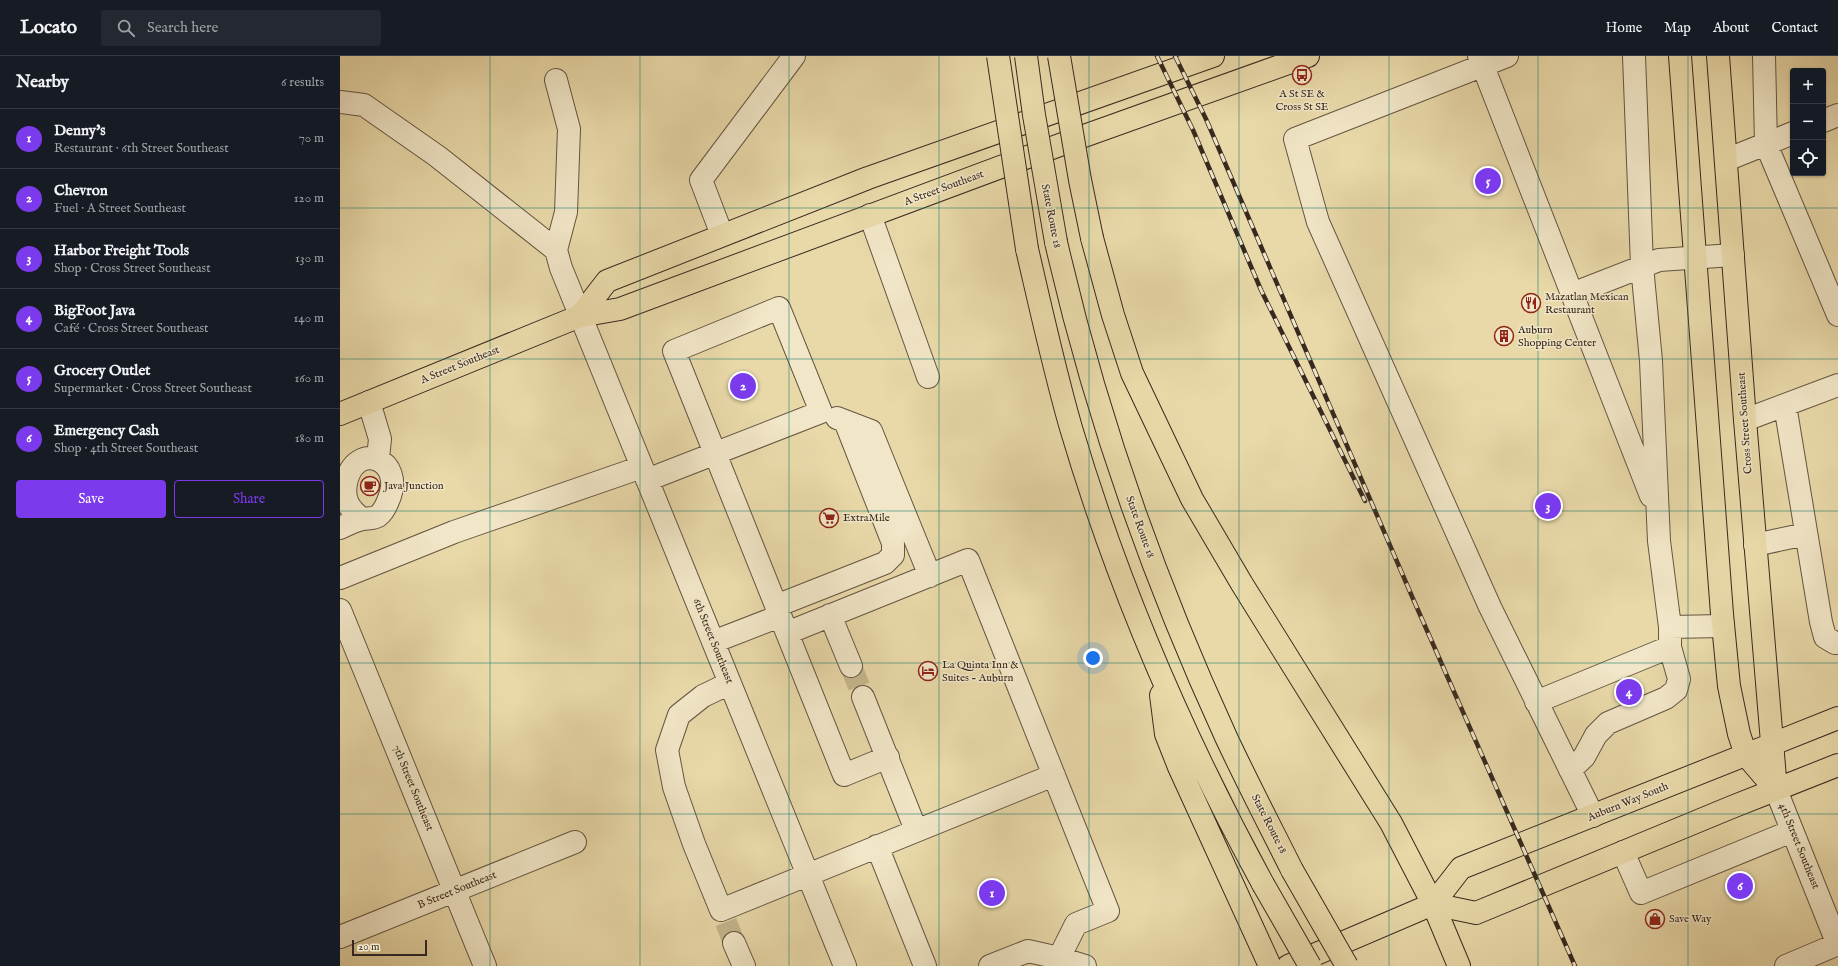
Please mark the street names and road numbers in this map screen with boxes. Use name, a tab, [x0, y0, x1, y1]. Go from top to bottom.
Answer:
street label: A Street Southeast	[901, 167, 986, 209]
street label: State Route 18	[1038, 183, 1064, 249]
street label: A Street Southeast	[418, 343, 502, 388]
street label: Cross Street Southeast	[1734, 371, 1756, 474]
street label: State Route 18	[1122, 494, 1158, 560]
street label: 6th Street Southeast	[690, 596, 737, 686]
street label: 7th Street Southeast	[389, 743, 437, 833]
street label: Auburn Way South	[1585, 779, 1671, 825]
street label: State Route 18	[1248, 792, 1290, 856]
street label: 4th Street Southeast	[1775, 801, 1823, 891]
street label: B Street Southeast	[416, 868, 499, 912]

